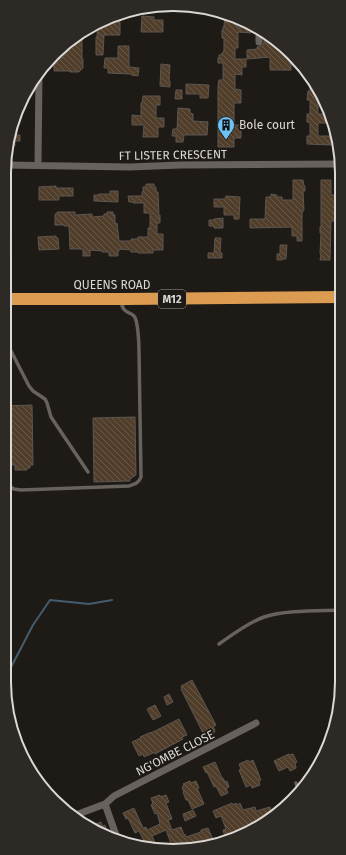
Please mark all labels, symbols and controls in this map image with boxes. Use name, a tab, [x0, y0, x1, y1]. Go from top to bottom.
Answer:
building icon: Bole court	[216, 115, 236, 140]
place label: Bole court	[239, 118, 296, 132]
street label: FT LISTER CRESCENT	[119, 147, 228, 163]
street label: QUEENS ROAD	[74, 278, 151, 292]
road number: M12	[158, 290, 186, 308]
street label: NG'OMBE CLOSE	[133, 727, 217, 779]

